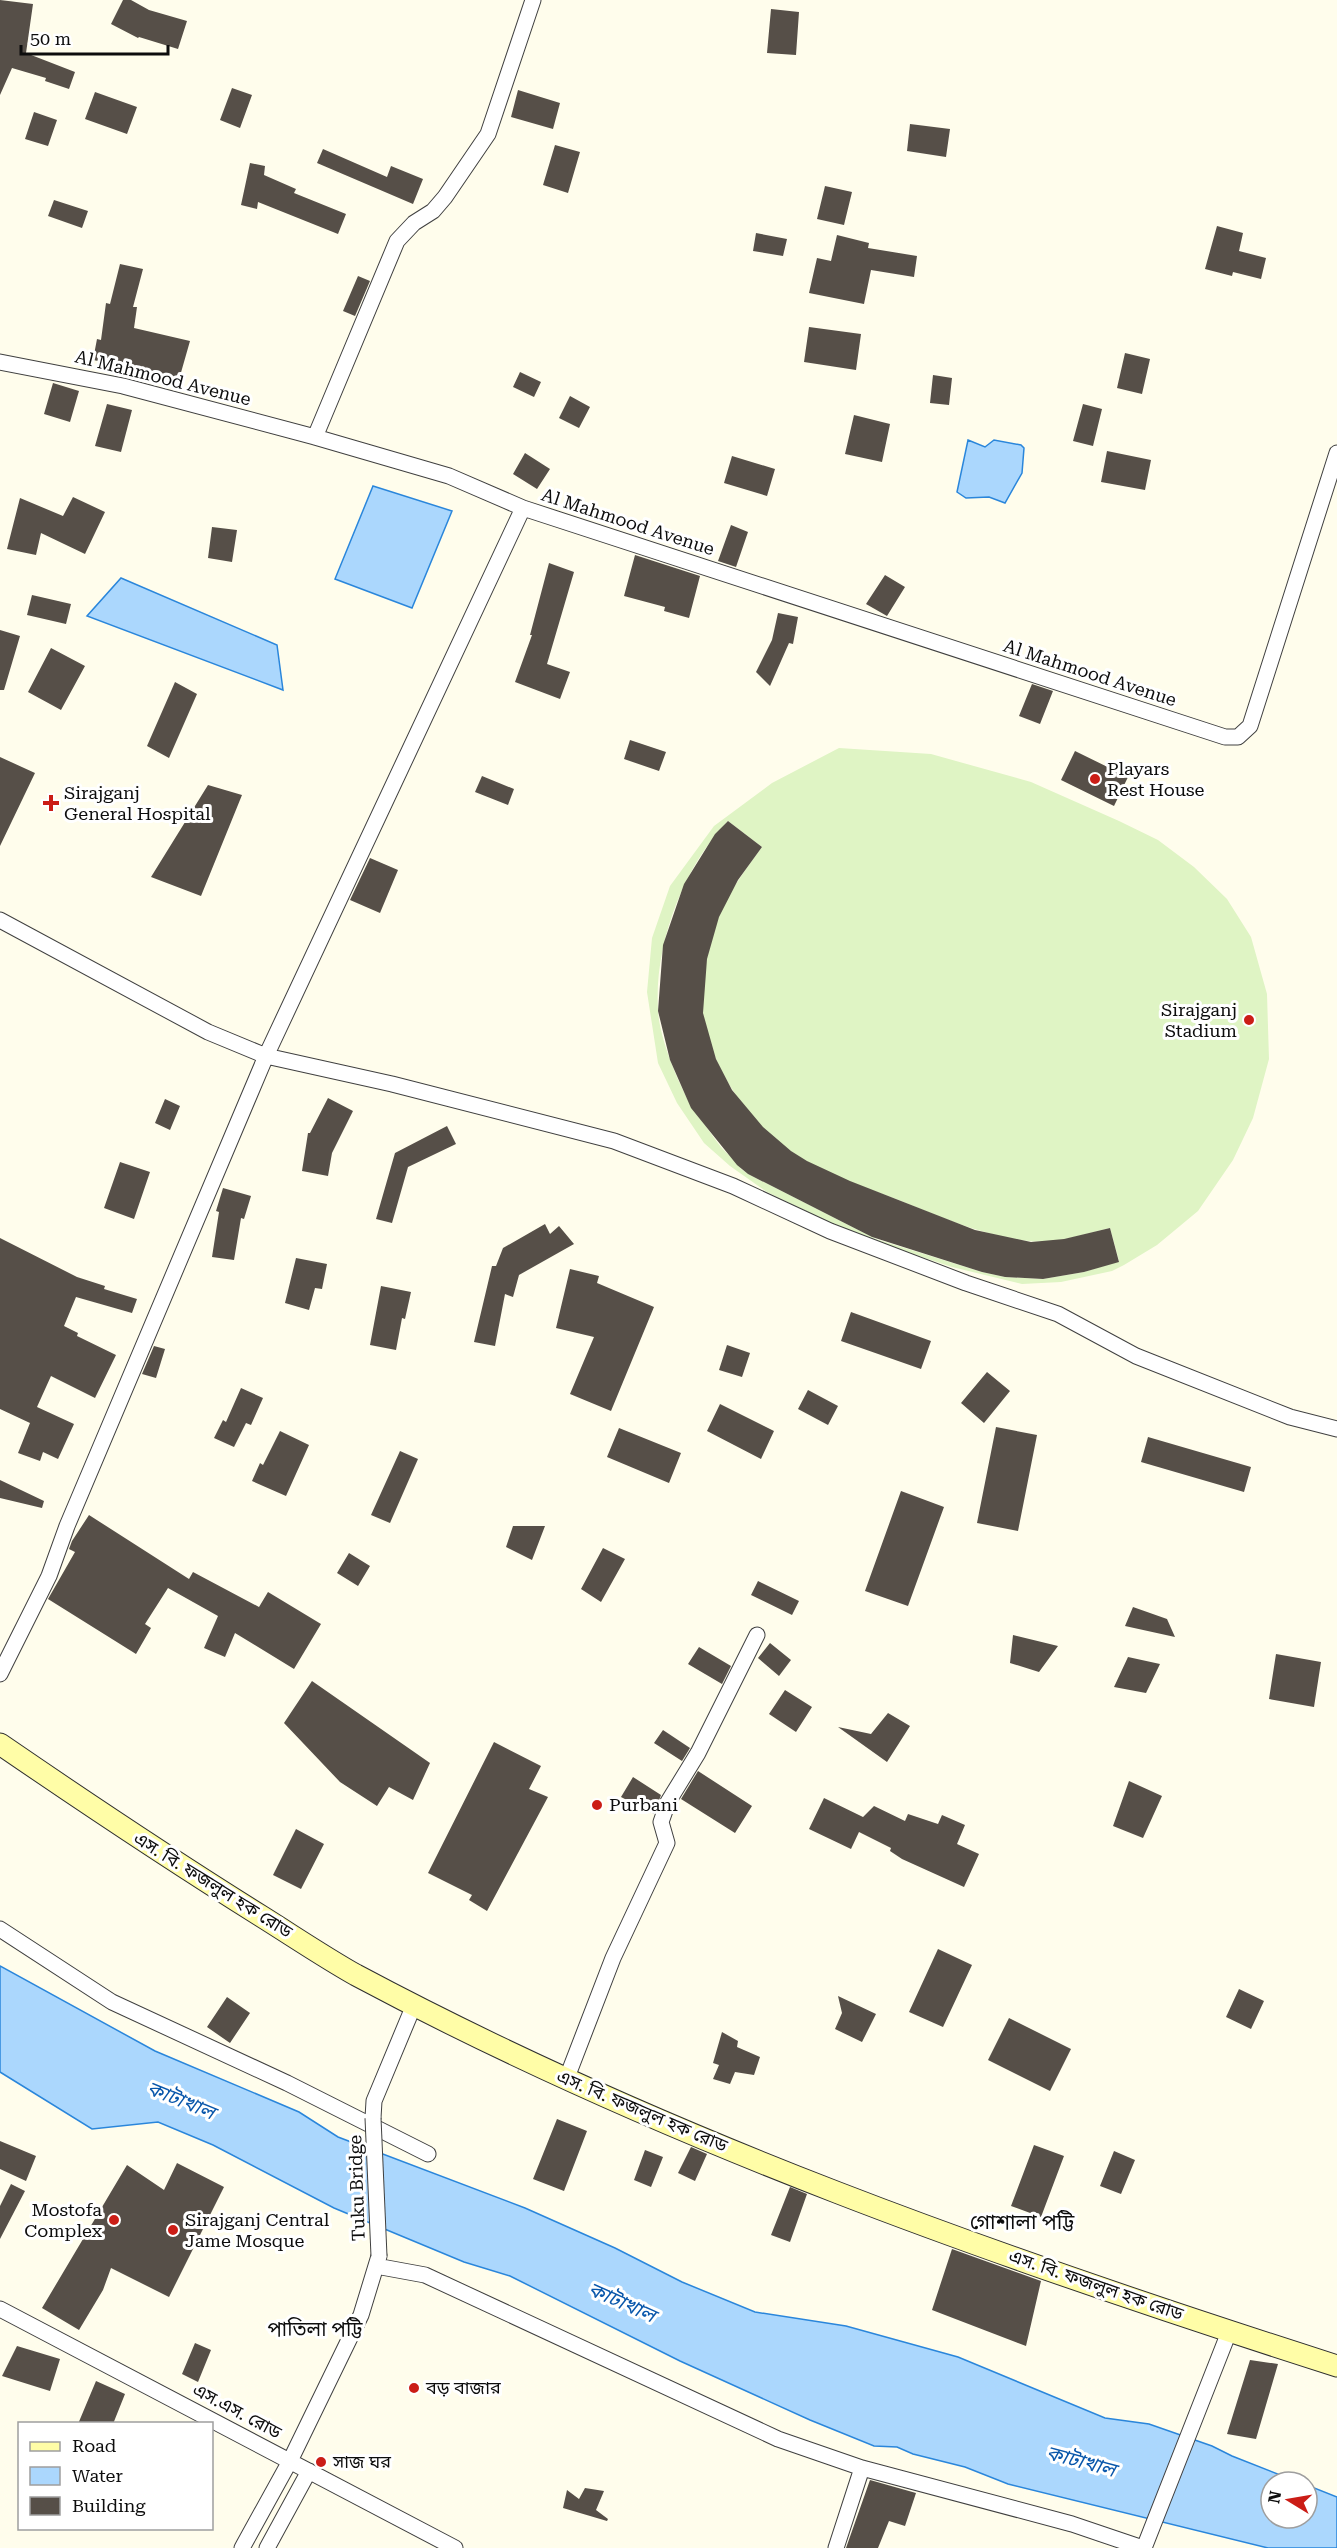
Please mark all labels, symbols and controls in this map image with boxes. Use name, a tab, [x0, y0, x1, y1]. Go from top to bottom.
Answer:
scale bar	[21, 18, 168, 56]
text: 50 m	[30, 28, 71, 49]
street label: Al Mahmood Avenue	[73, 345, 253, 410]
street label: Al Mahmood Avenue	[539, 484, 717, 559]
street label: Al Mahmood Avenue	[1001, 635, 1179, 710]
place label: Playars Rest House	[1107, 758, 1204, 800]
marker: Playars Rest House	[1088, 772, 1102, 786]
place label: Sirajganj General Hospital	[64, 782, 211, 824]
marker: Sirajganj General Hospital	[42, 794, 60, 812]
place label: Sirajganj Stadium	[1161, 999, 1237, 1041]
marker: Sirajganj Stadium	[1242, 1013, 1256, 1027]
place label: Purbani	[609, 1794, 678, 1815]
marker: Purbani	[590, 1798, 604, 1812]
street label: এস. বি. ফজলুল হক রোড	[130, 1827, 297, 1943]
street label: এস. বি. ফজলুল হক রোড	[553, 2065, 731, 2157]
water label: কাটাখাল	[144, 2076, 221, 2126]
street label: Tuku Bridge	[344, 2134, 369, 2242]
place label: Mostofa Complex	[24, 2199, 103, 2241]
place label: Sirajganj Central Jame Mosque	[185, 2209, 330, 2251]
district label: গোশালা পট্টি	[970, 2210, 1075, 2234]
marker: Mostofa Complex	[107, 2213, 121, 2227]
marker: Sirajganj Central Jame Mosque	[166, 2223, 180, 2237]
street label: এস. বি. ফজলুল হক রোড	[1006, 2245, 1186, 2325]
water label: কাটাখাল	[585, 2277, 662, 2329]
district label: পাতিলা পট্টি	[268, 2317, 363, 2341]
place label: বড় বাজার	[425, 2377, 501, 2398]
street label: এস.এস. রোড	[189, 2378, 285, 2443]
marker: বড় বাজার	[407, 2381, 421, 2395]
legend	[18, 2422, 213, 2530]
text: Road	[72, 2435, 117, 2456]
water label: কাটাখাল	[1044, 2440, 1122, 2483]
place label: সাজ ঘর	[332, 2451, 391, 2472]
marker: সাজ ঘর	[314, 2455, 328, 2469]
text: Water	[72, 2465, 123, 2486]
north arrow	[1259, 2470, 1319, 2530]
text: N	[1264, 2489, 1285, 2505]
text: Building	[72, 2495, 146, 2516]

